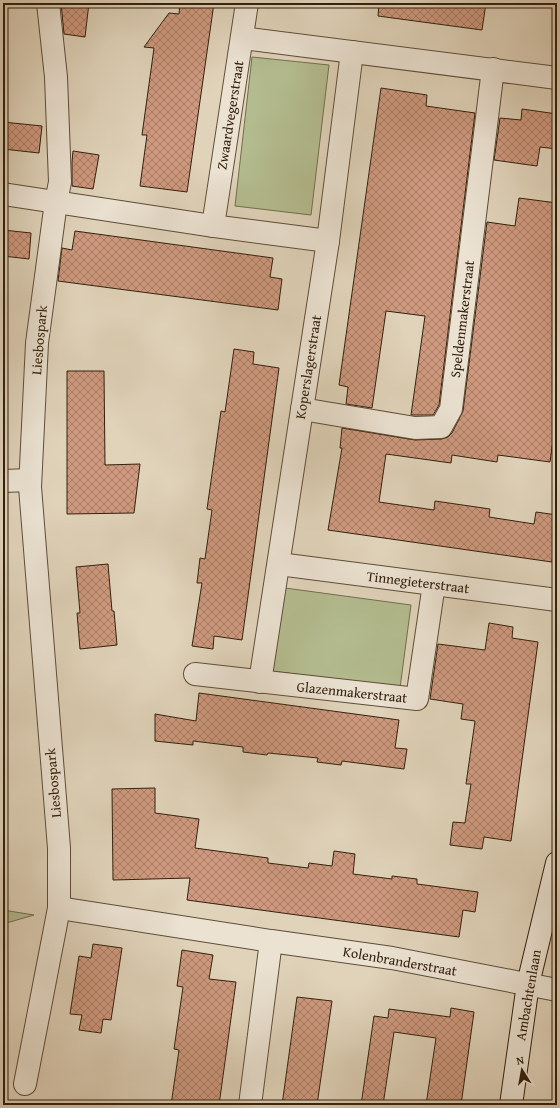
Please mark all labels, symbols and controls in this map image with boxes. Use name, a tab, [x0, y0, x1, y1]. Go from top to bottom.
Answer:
street label: Zwaardvegerstraat	[211, 59, 249, 171]
street label: Speldenmakerstraat	[445, 259, 479, 379]
street label: Liesbospark	[26, 303, 52, 376]
street label: Koperslagerstraat	[290, 314, 326, 420]
street label: Tinnegieterstraat	[366, 566, 470, 598]
street label: Glazenmakerstraat	[296, 676, 408, 708]
street label: Liesbospark	[40, 746, 66, 819]
street label: Kolenbranderstraat	[341, 941, 459, 981]
street label: Ambachtenlaan	[510, 948, 546, 1042]
north arrow	[502, 1050, 542, 1090]
text: N	[515, 1052, 526, 1069]

